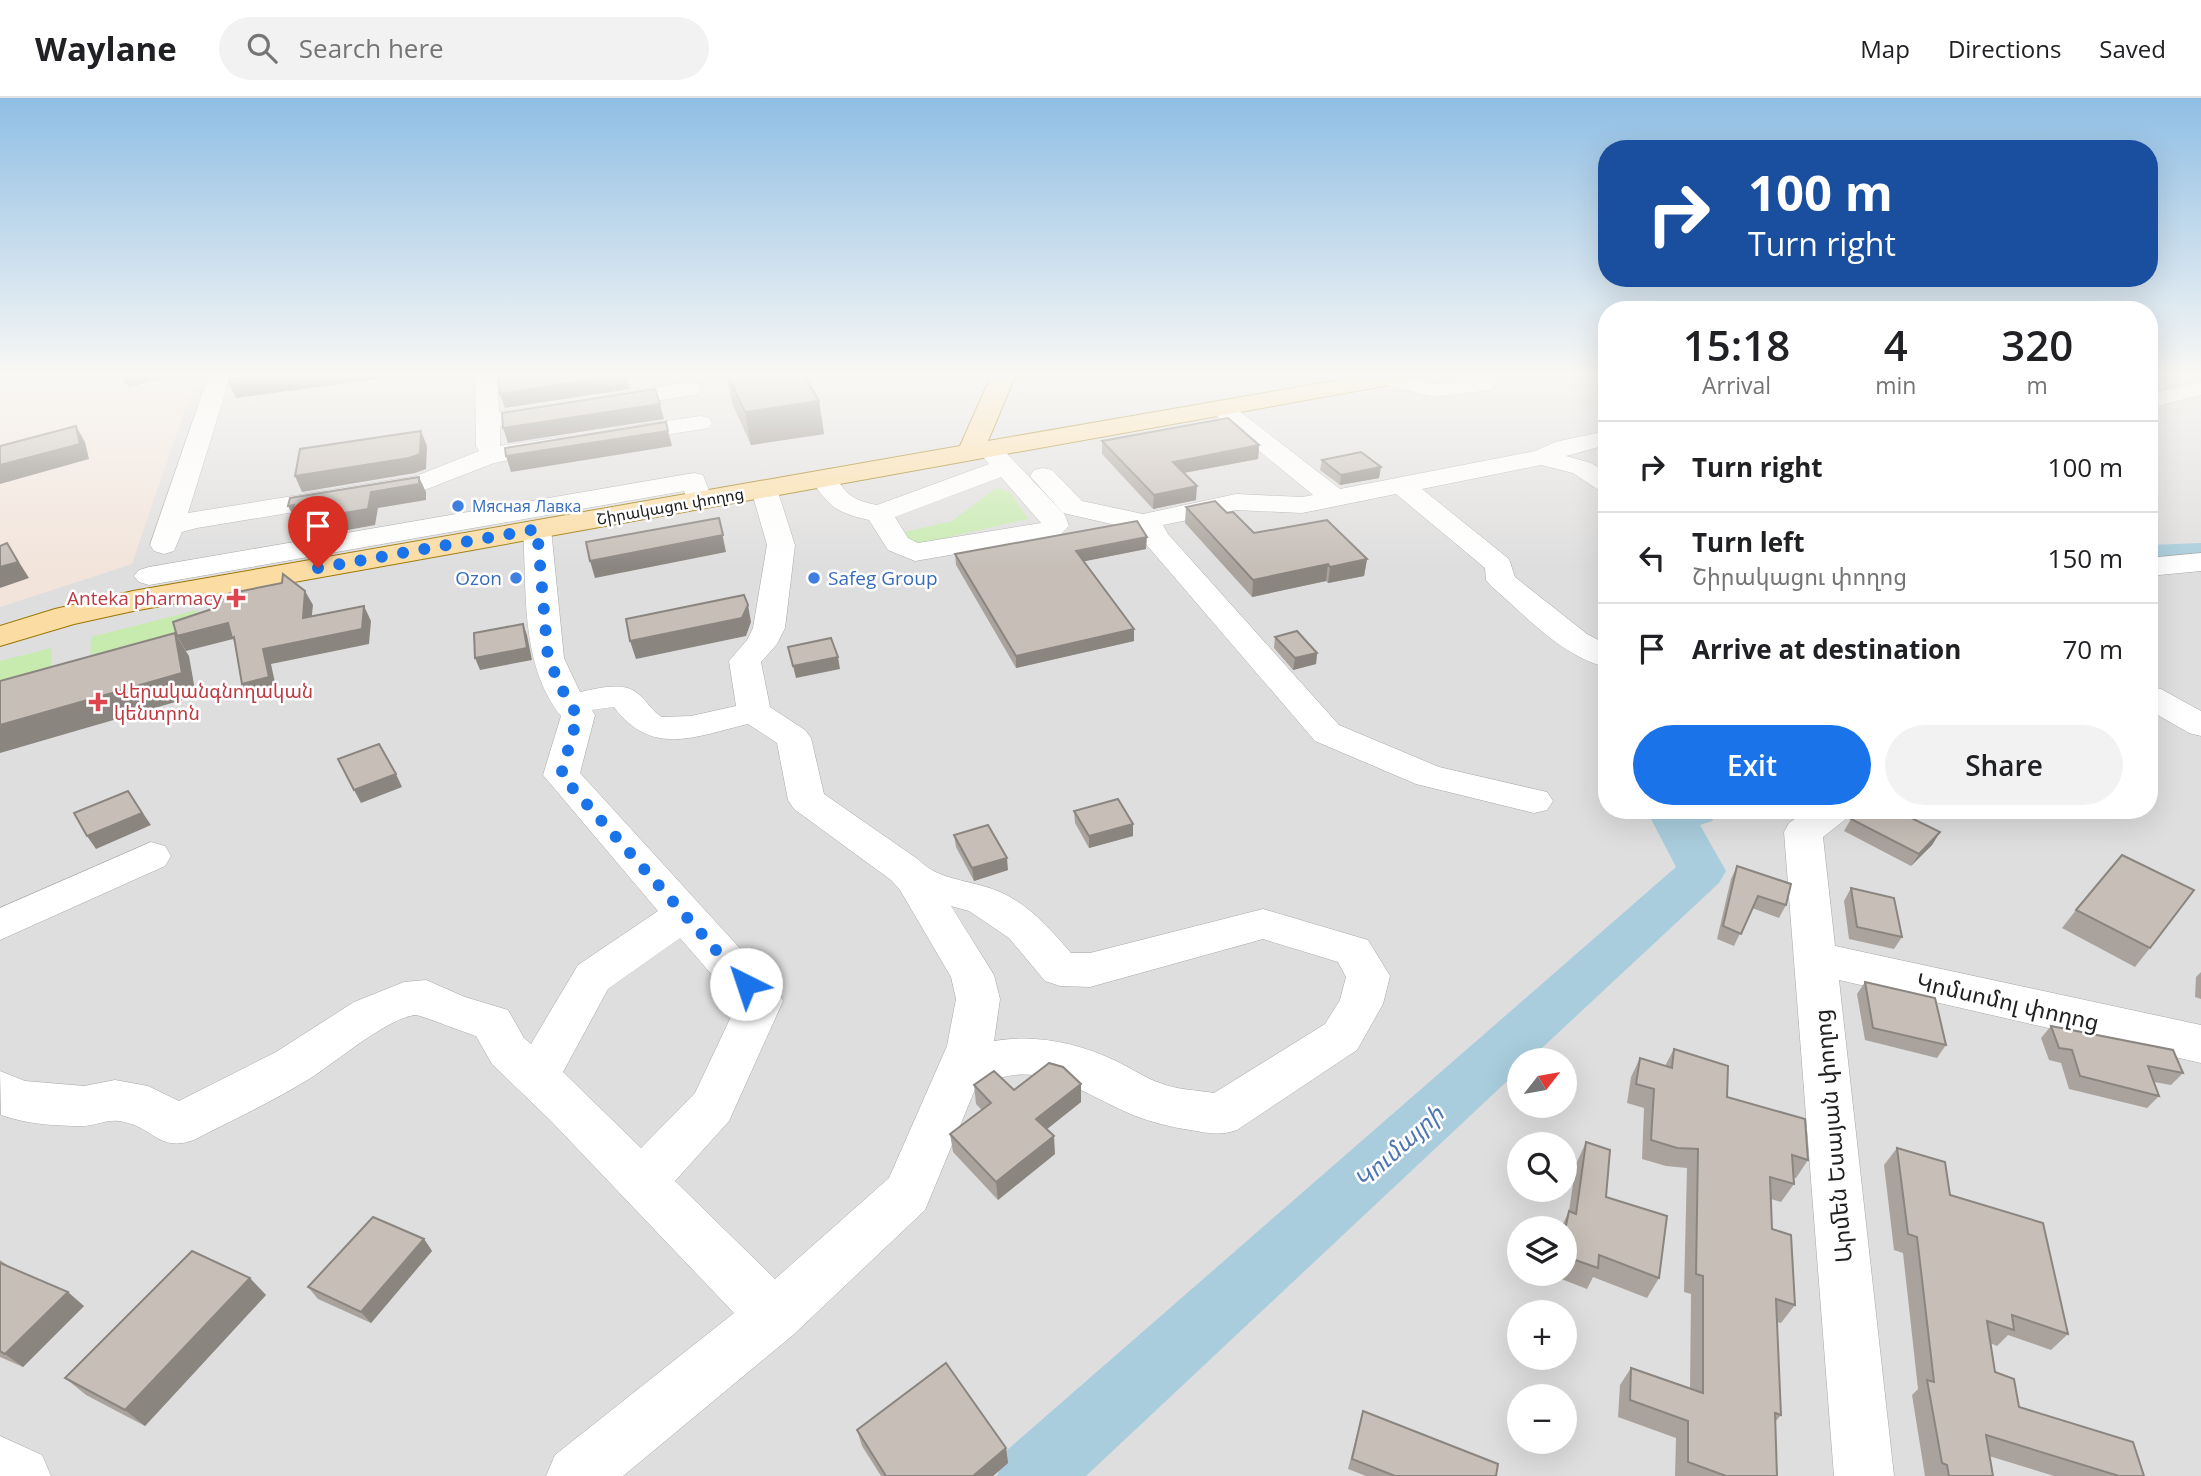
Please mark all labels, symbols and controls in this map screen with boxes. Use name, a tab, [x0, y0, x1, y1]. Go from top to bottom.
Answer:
search box	[219, 17, 709, 80]
text: Waylane	[35, 26, 177, 71]
icon: search	[243, 29, 281, 67]
text: Search here	[299, 30, 444, 66]
text: Map	[1860, 32, 1910, 65]
text: Directions	[1948, 32, 2061, 65]
text: Saved	[2099, 32, 2166, 65]
text: 100 m	[1748, 159, 1893, 225]
icon: right	[1633, 168, 1724, 259]
text: Turn right	[1748, 222, 1896, 265]
text: 15:18	[1683, 316, 1790, 373]
text: 4	[1884, 316, 1908, 373]
text: 320	[2001, 316, 2073, 373]
text: Arrival	[1702, 369, 1771, 401]
text: min	[1875, 369, 1916, 401]
text: m	[2027, 369, 2048, 401]
icon: right	[1633, 448, 1671, 486]
text: Turn right	[1692, 449, 1823, 485]
text: 100 m	[2048, 449, 2123, 485]
street label: Շիրակացու փողոց	[594, 482, 746, 530]
place label: Мясная Лавка	[472, 495, 581, 517]
pin	[288, 496, 348, 568]
marker: Мясная Лавка	[450, 498, 466, 514]
icon: arrive	[299, 507, 337, 545]
text: Turn left	[1692, 524, 1804, 560]
icon: left	[1633, 539, 1671, 577]
text: 150 m	[2048, 540, 2123, 576]
text: Շիրակացու փողոց	[1692, 560, 1907, 592]
place label: Ozon	[455, 565, 502, 591]
place label: Safeg Group	[828, 565, 938, 591]
marker: Ozon	[508, 570, 524, 586]
marker: Safeg Group	[806, 570, 822, 586]
place label: Anteka pharmacy	[67, 585, 222, 611]
marker: Anteka pharmacy	[228, 590, 244, 606]
icon: arrive	[1633, 630, 1671, 668]
text: Arrive at destination	[1692, 631, 1961, 667]
text: 70 m	[2062, 631, 2123, 667]
place label: Վերականգնողական կենտրոն	[114, 678, 313, 726]
marker: Վերականգնողական կենտրոն	[88, 692, 108, 712]
button: Exit	[1633, 725, 1871, 805]
button: Share	[1885, 725, 2123, 805]
position arrow	[709, 947, 783, 1021]
street label: Կոմսոմոլ փողոց	[1913, 964, 2103, 1038]
street label: Արմեն Եսայան փողոց	[1805, 1008, 1859, 1264]
north arrow	[1507, 1048, 1577, 1118]
map controls	[1507, 1048, 1577, 1454]
water label: Կումայրի	[1346, 1096, 1451, 1195]
button: search	[1507, 1132, 1577, 1202]
button: layers	[1507, 1216, 1577, 1286]
button: +	[1507, 1300, 1577, 1370]
button: −	[1507, 1384, 1577, 1454]

